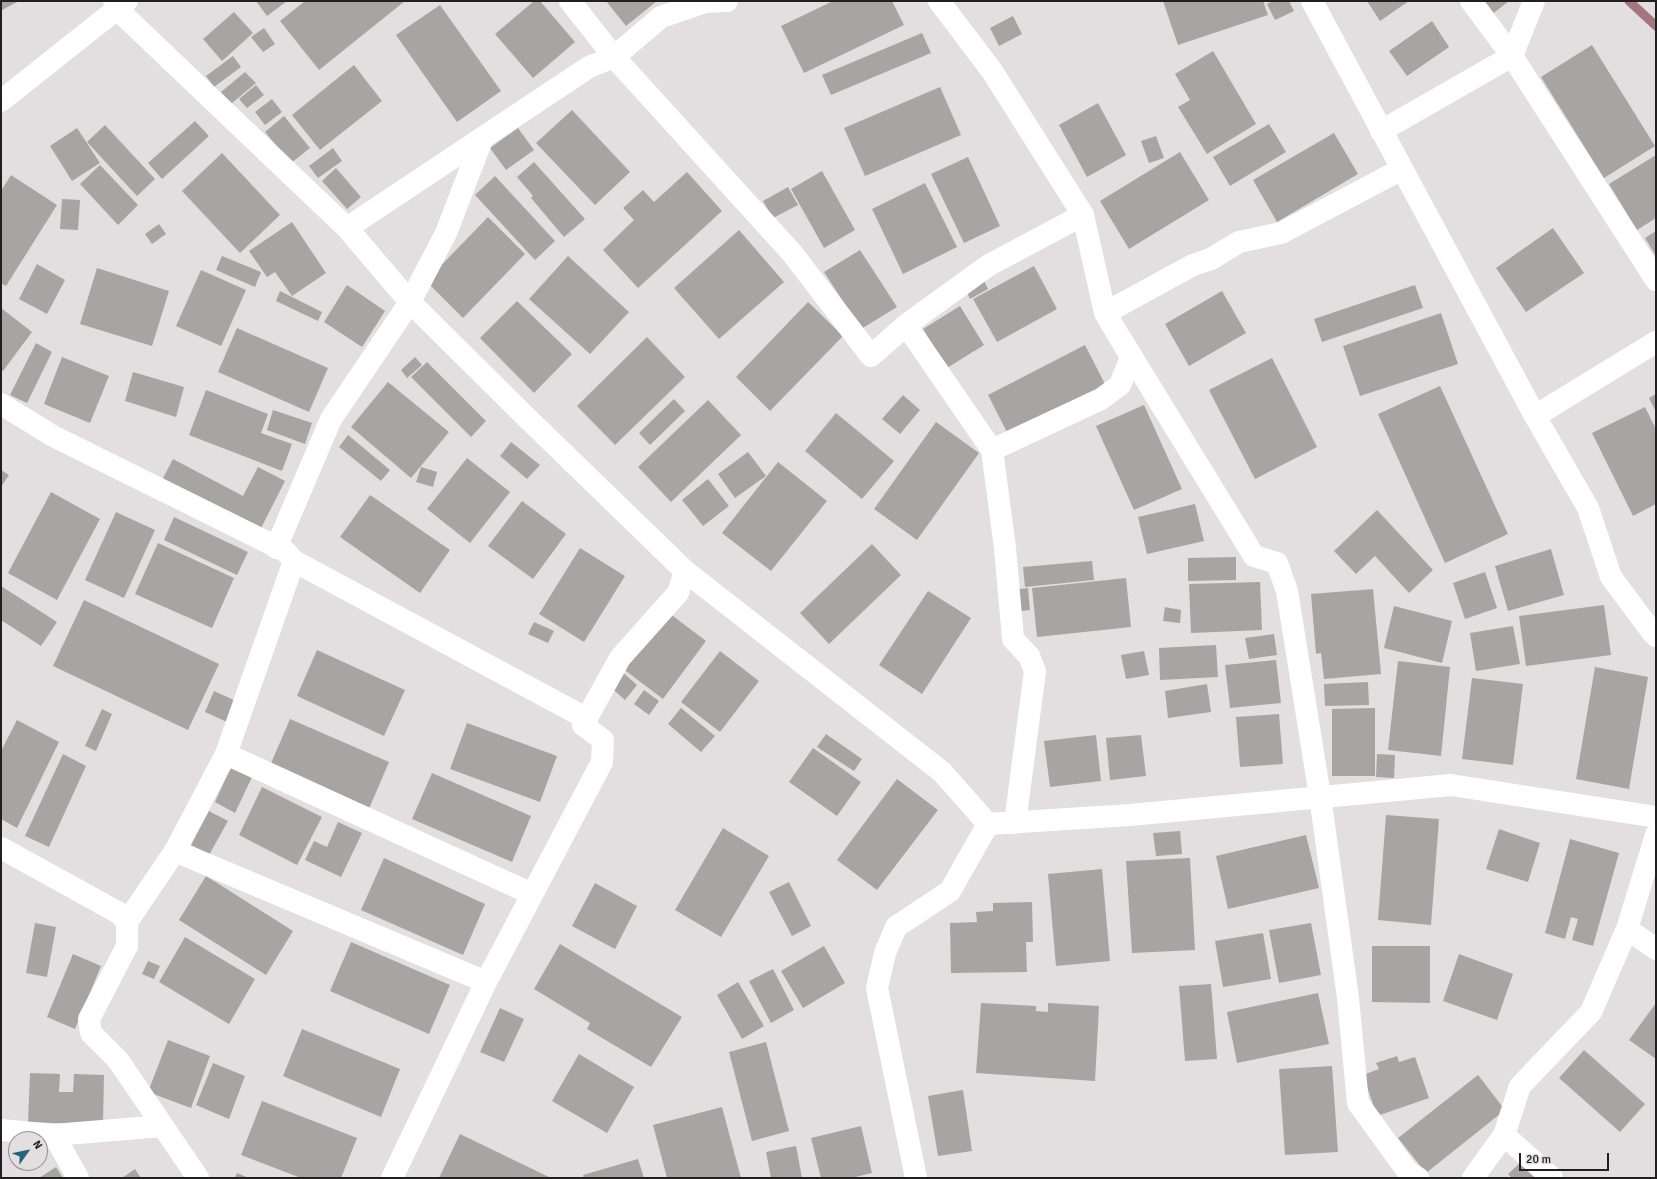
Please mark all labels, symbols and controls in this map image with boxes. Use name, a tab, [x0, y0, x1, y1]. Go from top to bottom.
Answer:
north arrow	[8, 1131, 48, 1171]
text: N	[30, 1138, 45, 1151]
scale bar	[1521, 1145, 1611, 1171]
text: 20 m	[1526, 1152, 1551, 1167]

